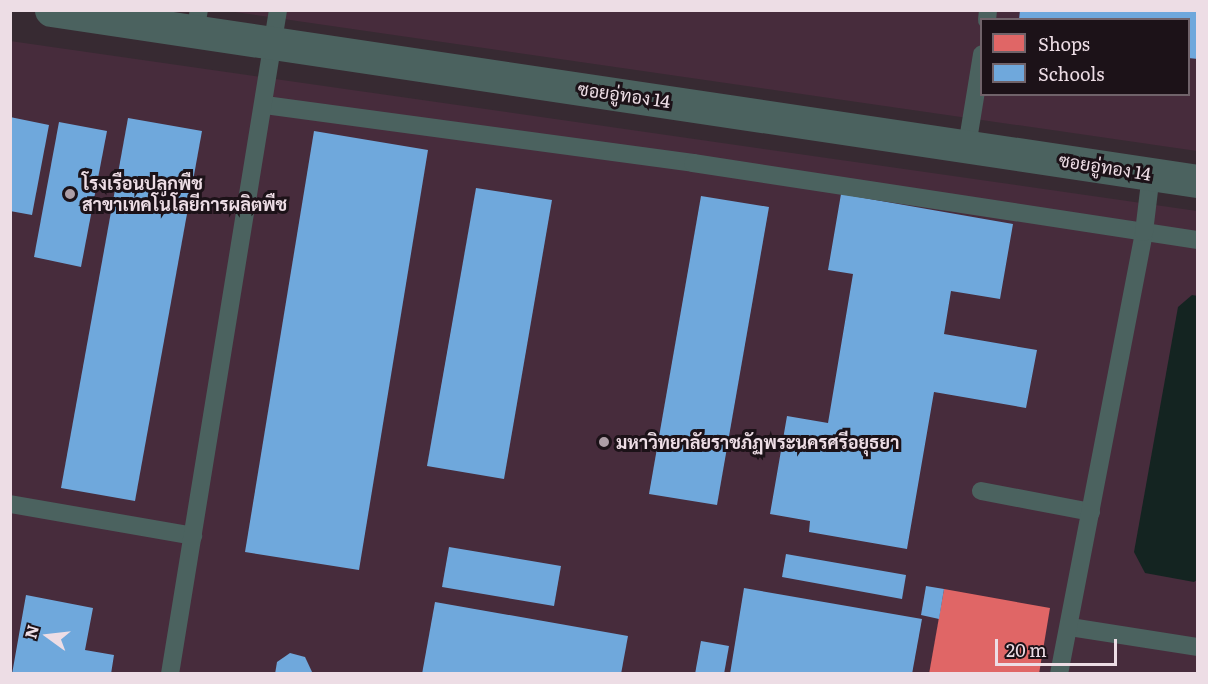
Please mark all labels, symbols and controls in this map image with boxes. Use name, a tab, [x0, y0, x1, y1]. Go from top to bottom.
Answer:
legend	[980, 18, 1190, 96]
text: Shops	[1038, 30, 1090, 57]
text: Schools	[1038, 60, 1104, 87]
street label: ซอยอู่ทอง 14	[576, 78, 672, 112]
street label: ซอยอู่ทอง 14	[1057, 149, 1153, 185]
place label: โรงเรือนปลูกพืช สาขาเทคโนโลยีการผลิตพืช	[82, 173, 287, 216]
marker: โรงเรือนปลูกพืช สาขาเทคโนโลยีการผลิตพืช	[63, 187, 77, 201]
place label: มหาวิทยาลัยราชภัฏพระนครศรีอยุธยา	[616, 431, 899, 453]
marker: มหาวิทยาลัยราชภัฏพระนครศรีอยุธยา	[597, 435, 611, 449]
north arrow	[18, 606, 78, 666]
text: N	[17, 622, 44, 641]
scale bar	[998, 627, 1120, 665]
text: 20 m	[1006, 636, 1047, 663]

